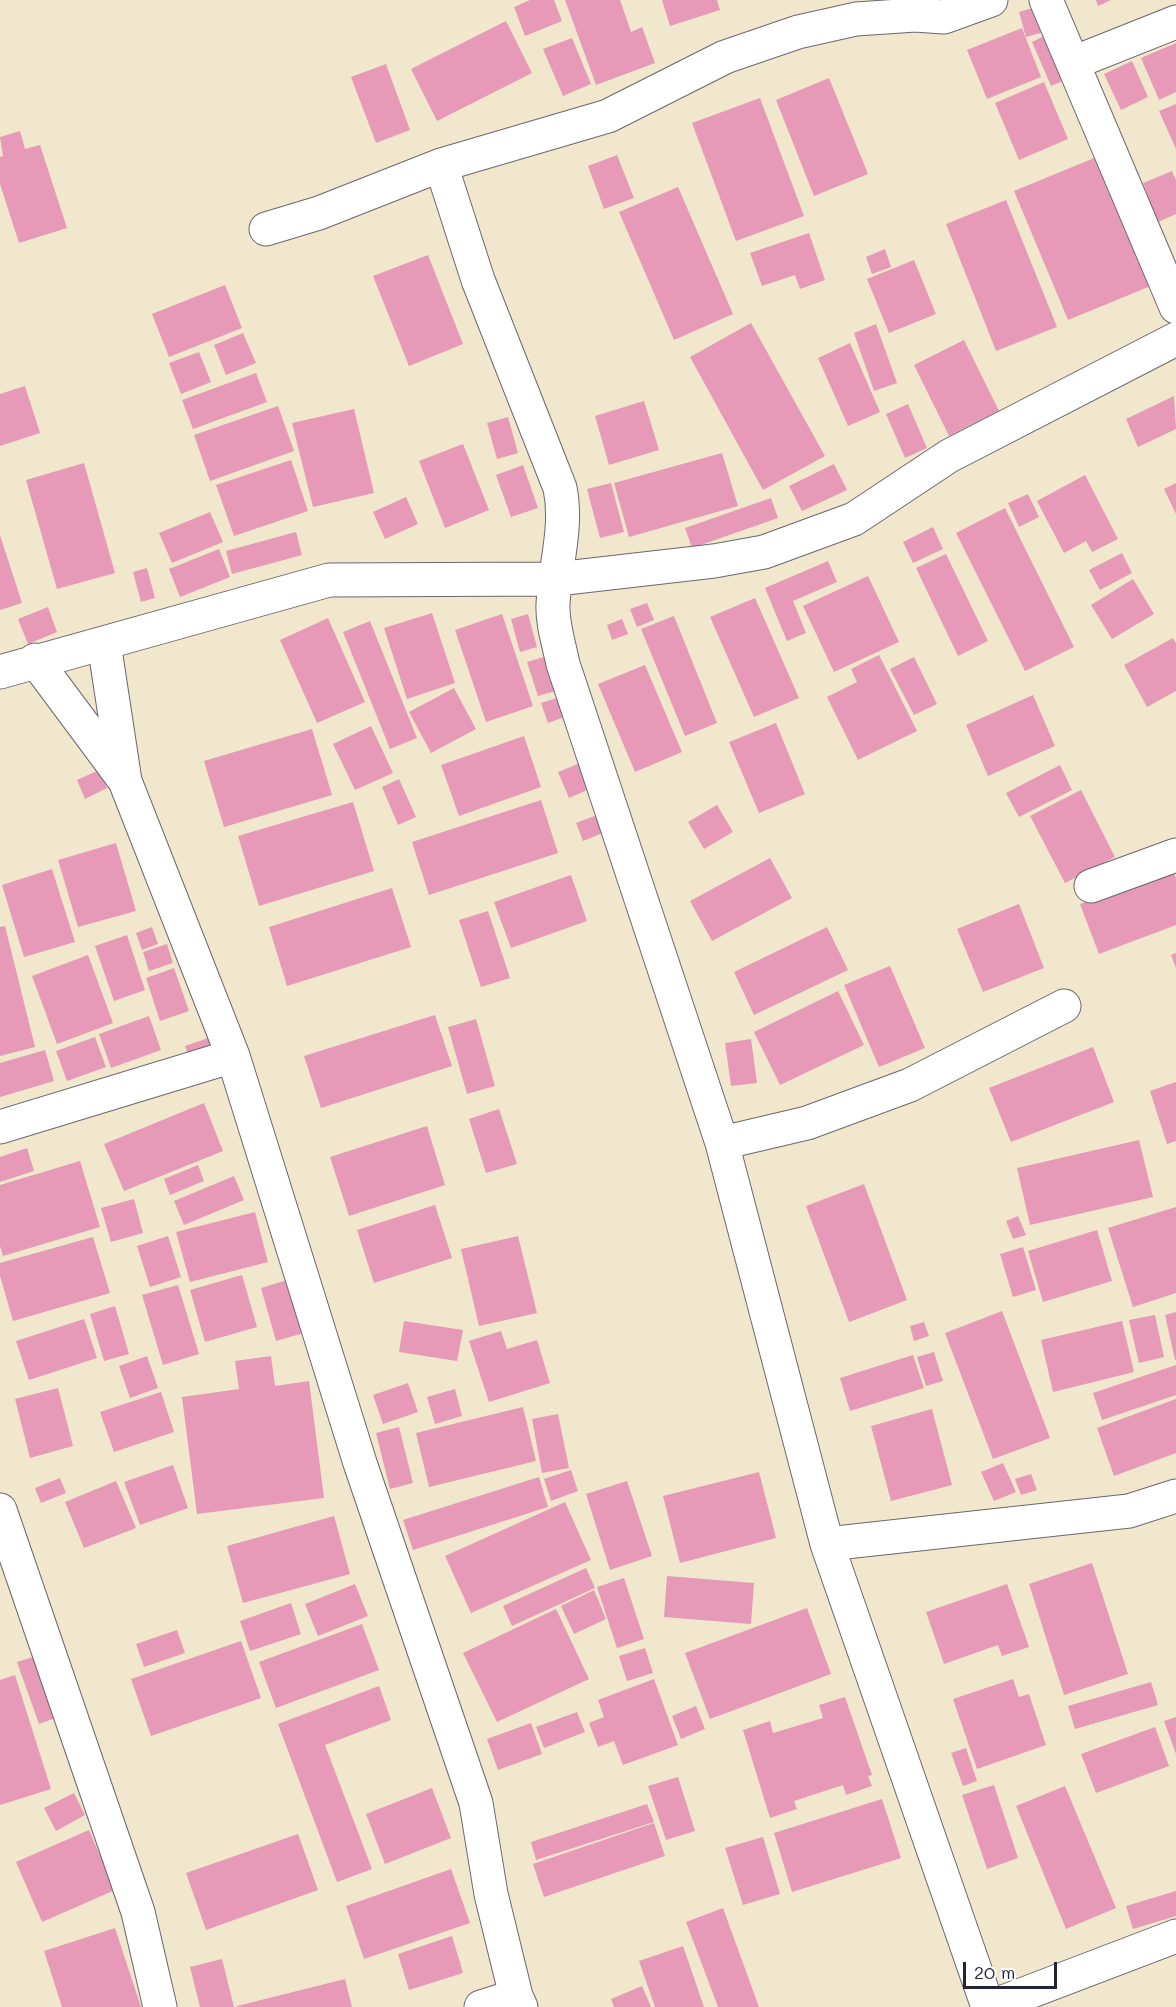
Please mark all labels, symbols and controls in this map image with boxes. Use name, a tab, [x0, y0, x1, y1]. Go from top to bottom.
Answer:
scale bar	[966, 1950, 1060, 1988]
text: 20 m	[974, 1960, 1015, 1984]

